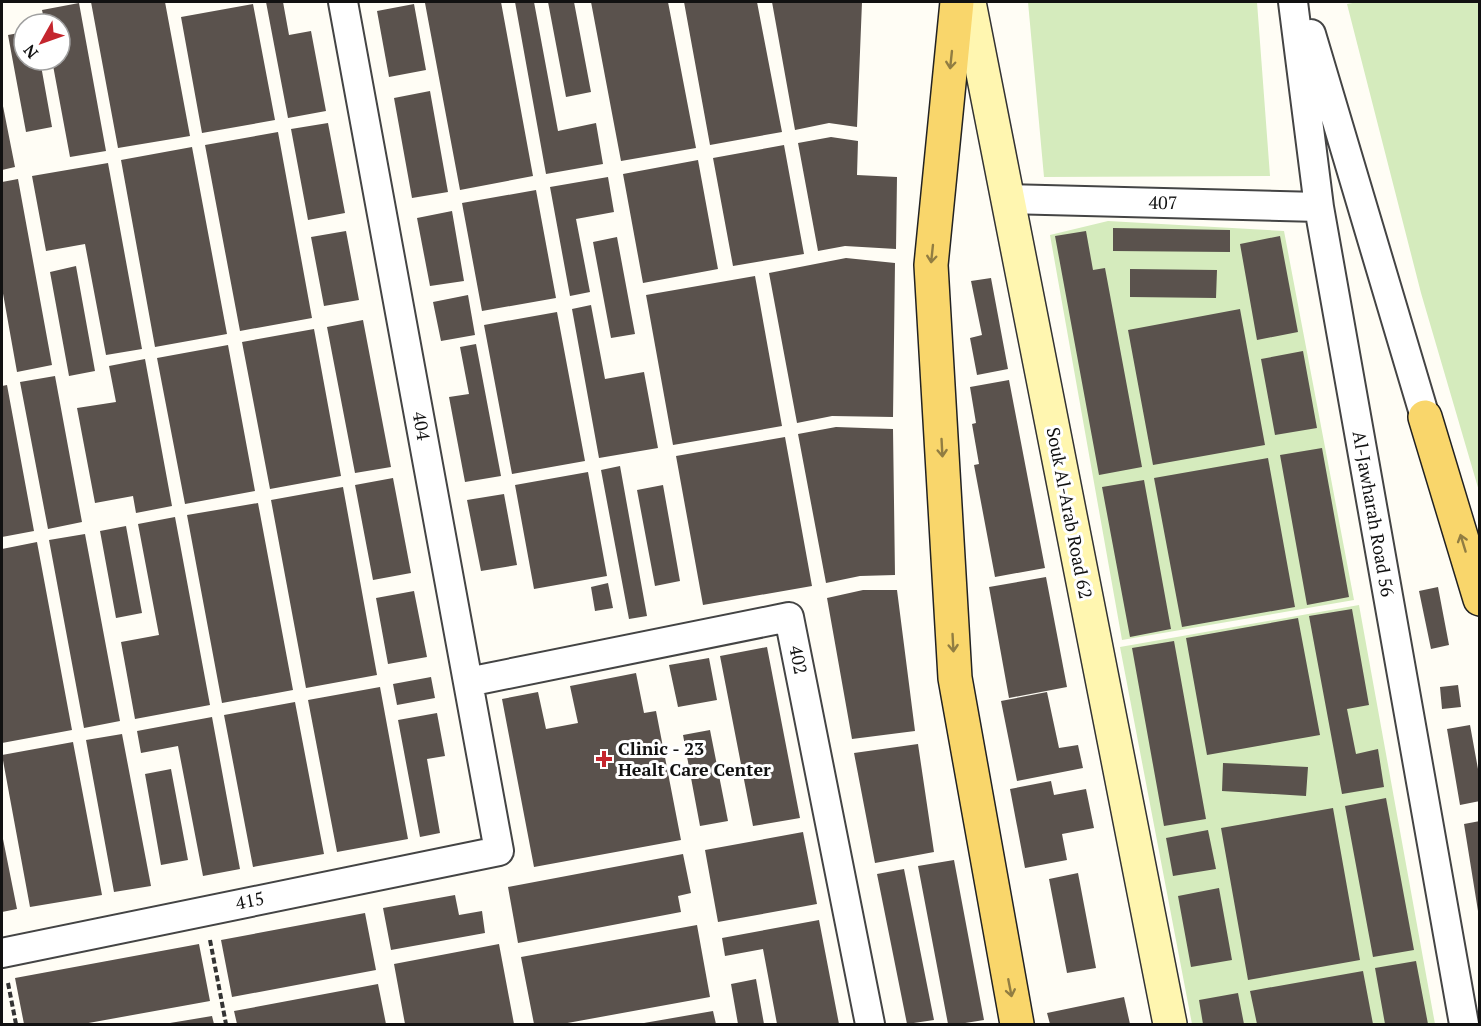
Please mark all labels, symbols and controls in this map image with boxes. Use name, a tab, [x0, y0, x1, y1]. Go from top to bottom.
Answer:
north arrow	[12, 12, 72, 72]
text: N	[18, 40, 43, 63]
one-way arrow	[945, 49, 956, 69]
street label: 407	[1148, 190, 1178, 214]
one-way arrow	[926, 243, 937, 263]
street label: 404	[408, 410, 436, 442]
street label: Souk Al-Arab Road 62	[1042, 425, 1098, 601]
street label: Al-Jawharah Road 56	[1348, 429, 1400, 599]
one-way arrow	[936, 438, 947, 458]
one-way arrow	[1457, 534, 1468, 553]
one-way arrow	[948, 633, 959, 653]
street label: 402	[784, 643, 814, 676]
place label: Clinic - 23 Healt Care Center	[618, 736, 771, 781]
marker: Clinic - 23 Healt Care Center	[595, 750, 613, 768]
street label: 415	[233, 885, 266, 915]
one-way arrow	[1005, 977, 1016, 997]

